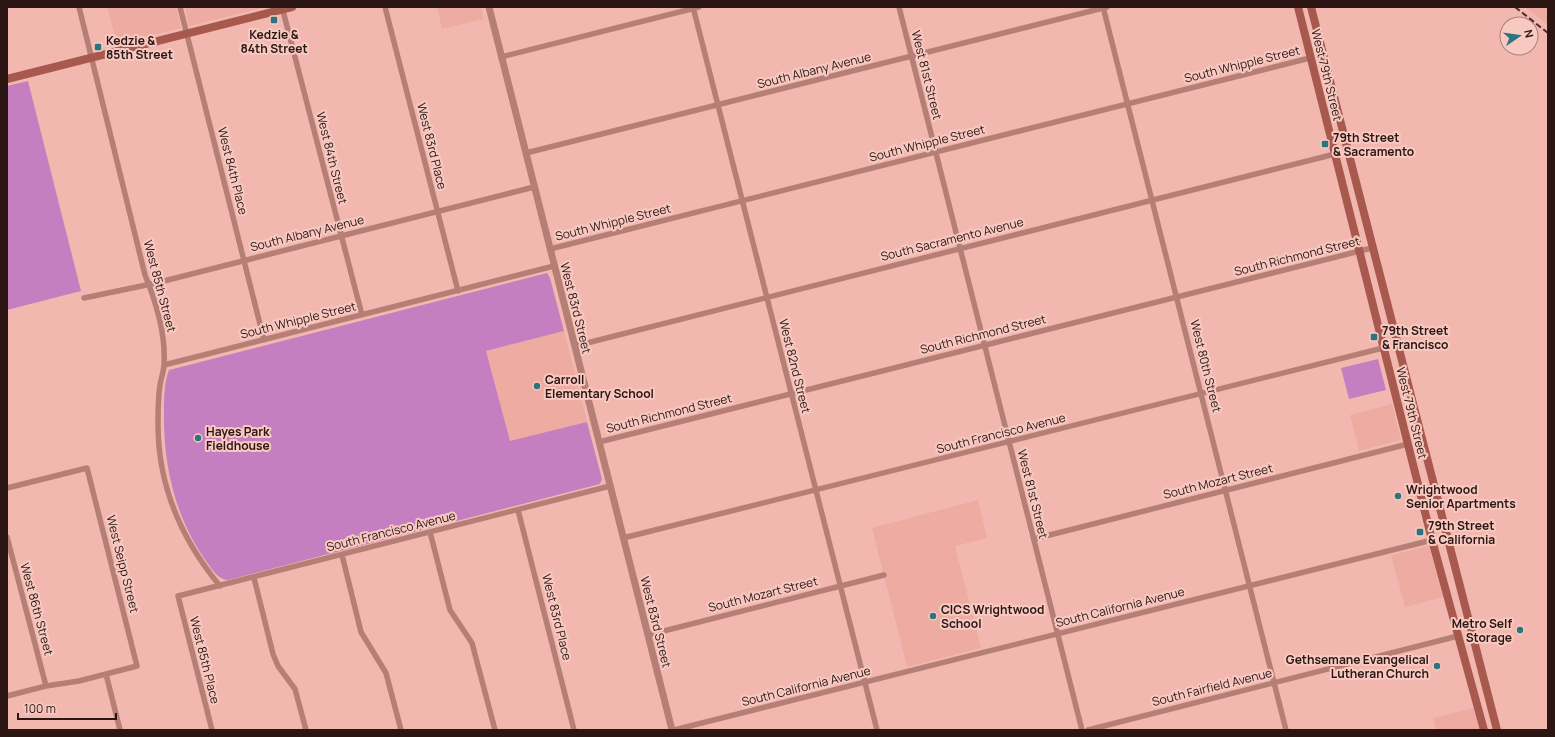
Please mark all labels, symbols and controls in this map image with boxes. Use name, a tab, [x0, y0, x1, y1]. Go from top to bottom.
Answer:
marker: Kedzie & 84th Street	[269, 15, 279, 25]
north arrow	[1499, 16, 1539, 56]
place label: Kedzie & 84th Street	[240, 26, 308, 57]
street label: West 79th Street	[1307, 27, 1347, 123]
text: N	[1521, 28, 1537, 39]
street label: West 81st Street	[908, 29, 946, 122]
place label: Kedzie & 85th Street	[106, 32, 173, 63]
street label: South Whipple Street	[1182, 41, 1302, 87]
marker: Kedzie & 85th Street	[93, 42, 103, 52]
street label: South Albany Avenue	[755, 48, 873, 92]
street label: West 83rd Place	[413, 101, 451, 191]
street label: West 84th Street	[312, 110, 352, 206]
street label: South Whipple Street	[867, 120, 987, 166]
street label: West 84th Place	[214, 125, 252, 217]
place label: 79th Street & Sacramento	[1333, 129, 1414, 160]
marker: 79th Street & Sacramento	[1320, 139, 1330, 149]
street label: South Whipple Street	[553, 199, 673, 245]
street label: South Albany Avenue	[248, 211, 366, 255]
street label: South Sacramento Avenue	[879, 213, 1025, 265]
street label: South Richmond Street	[1232, 232, 1362, 280]
street label: West 85th Street	[140, 238, 180, 334]
street label: West 83rd Street	[556, 261, 596, 356]
street label: South Whipple Street	[238, 297, 358, 343]
street label: South Richmond Street	[918, 310, 1048, 358]
street label: West 82nd Street	[775, 317, 815, 415]
street label: West 80th Street	[1186, 318, 1226, 414]
place label: 79th Street & Francisco	[1382, 322, 1448, 353]
marker: 79th Street & Francisco	[1369, 332, 1379, 342]
street label: West 79th Street	[1392, 365, 1432, 461]
place label: Carroll Elementary School	[545, 371, 654, 402]
marker: Carroll Elementary School	[532, 381, 542, 391]
street label: South Richmond Street	[604, 389, 734, 437]
street label: South Francisco Avenue	[935, 409, 1067, 457]
place label: Hayes Park Fieldhouse	[206, 423, 270, 454]
marker: Hayes Park Fieldhouse	[193, 433, 203, 443]
street label: West 81st Street	[1014, 448, 1052, 541]
street label: South Mozart Street	[1161, 459, 1275, 503]
place label: Wrightwood Senior Apartments	[1406, 481, 1516, 512]
marker: Wrightwood Senior Apartments	[1393, 491, 1403, 501]
street label: South Francisco Avenue	[325, 507, 457, 555]
street label: West Seipp Street	[103, 513, 143, 615]
place label: 79th Street & California	[1428, 517, 1495, 548]
marker: 79th Street & California	[1415, 527, 1425, 537]
street label: West 86th Street	[16, 561, 58, 657]
street label: West 83rd Place	[538, 572, 576, 662]
street label: South Mozart Street	[706, 572, 820, 616]
street label: West 83rd Street	[636, 575, 676, 670]
street label: South California Avenue	[1054, 583, 1186, 631]
place label: CICS Wrightwood School	[941, 601, 1044, 632]
marker: CICS Wrightwood School	[928, 611, 938, 621]
street label: West 85th Place	[186, 615, 224, 705]
place label: Metro Self Storage	[1452, 615, 1512, 646]
marker: Metro Self Storage	[1515, 625, 1525, 635]
place label: Gethsemane Evangelical Lutheran Church	[1286, 651, 1429, 682]
marker: Gethsemane Evangelical Lutheran Church	[1432, 661, 1442, 671]
street label: South California Avenue	[740, 662, 872, 710]
street label: South Fairfield Avenue	[1150, 664, 1274, 710]
scale bar	[18, 695, 116, 721]
text: 100 m	[24, 700, 56, 717]

